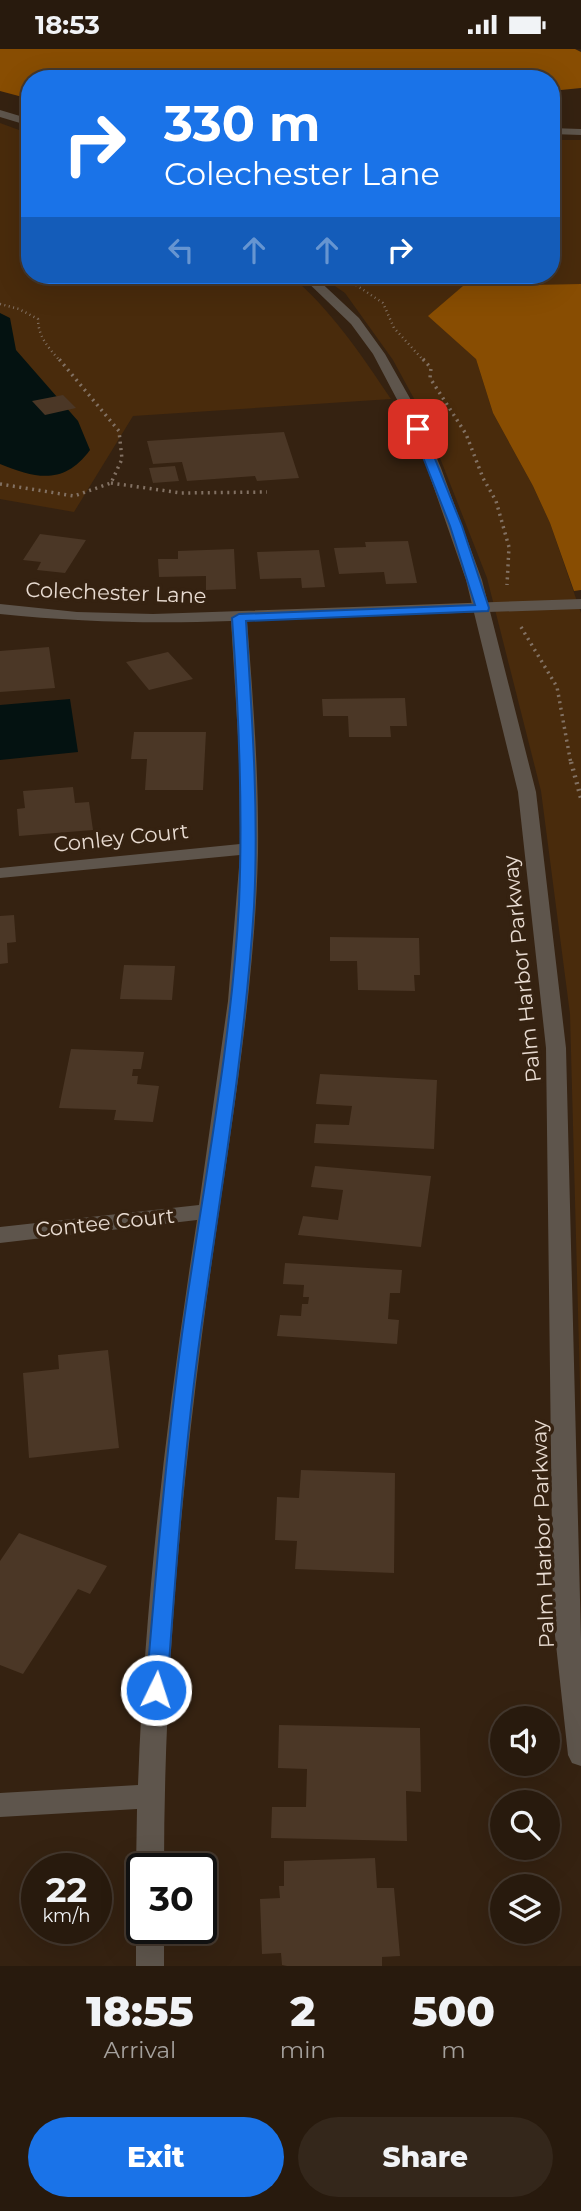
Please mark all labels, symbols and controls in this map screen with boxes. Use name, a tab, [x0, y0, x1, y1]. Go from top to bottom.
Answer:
text: 18:53	[35, 9, 100, 41]
text: 330 m	[164, 94, 320, 153]
icon: right	[49, 98, 140, 189]
text: Colechester Lane	[164, 154, 440, 193]
icon: left	[162, 231, 200, 269]
icon: ahead	[235, 231, 273, 269]
icon: ahead	[308, 231, 346, 269]
icon: right	[381, 231, 419, 269]
pin	[388, 399, 448, 459]
icon: arrive	[399, 410, 437, 448]
street label: Colechester Lane	[25, 577, 207, 608]
street label: Conley Court	[52, 818, 190, 857]
street label: Palm Harbor Parkway	[497, 854, 546, 1084]
street label: Contee Court	[34, 1203, 176, 1242]
street label: Palm Harbor Parkway	[526, 1419, 559, 1649]
position arrow	[119, 1653, 193, 1727]
map controls	[490, 1706, 560, 1944]
button: sound	[490, 1706, 560, 1776]
button: search	[490, 1790, 560, 1860]
speed limit sign: 30	[126, 1853, 217, 1944]
text: 22	[46, 1868, 87, 1911]
button: layers	[490, 1874, 560, 1944]
text: km/h	[42, 1905, 91, 1927]
text: 18:55	[86, 1985, 194, 2037]
text: 2	[290, 1985, 315, 2037]
text: 500	[412, 1985, 495, 2037]
text: Arrival	[104, 2036, 176, 2064]
text: min	[280, 2036, 326, 2064]
text: m	[441, 2036, 466, 2064]
button: Exit	[28, 2117, 284, 2197]
button: Share	[298, 2117, 553, 2197]

